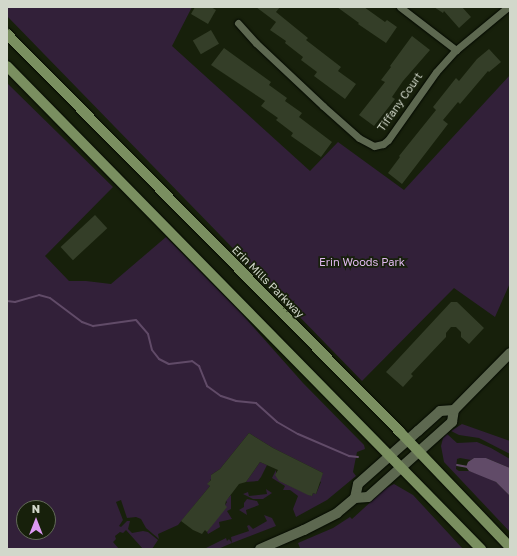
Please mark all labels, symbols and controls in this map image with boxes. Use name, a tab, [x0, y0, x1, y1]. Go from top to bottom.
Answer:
street label: Tiffany Court	[375, 70, 425, 134]
street label: Erin Mills Parkway	[229, 243, 307, 321]
park label: Erin Woods Park	[319, 255, 405, 269]
north arrow	[16, 500, 56, 540]
text: N	[32, 502, 40, 515]

